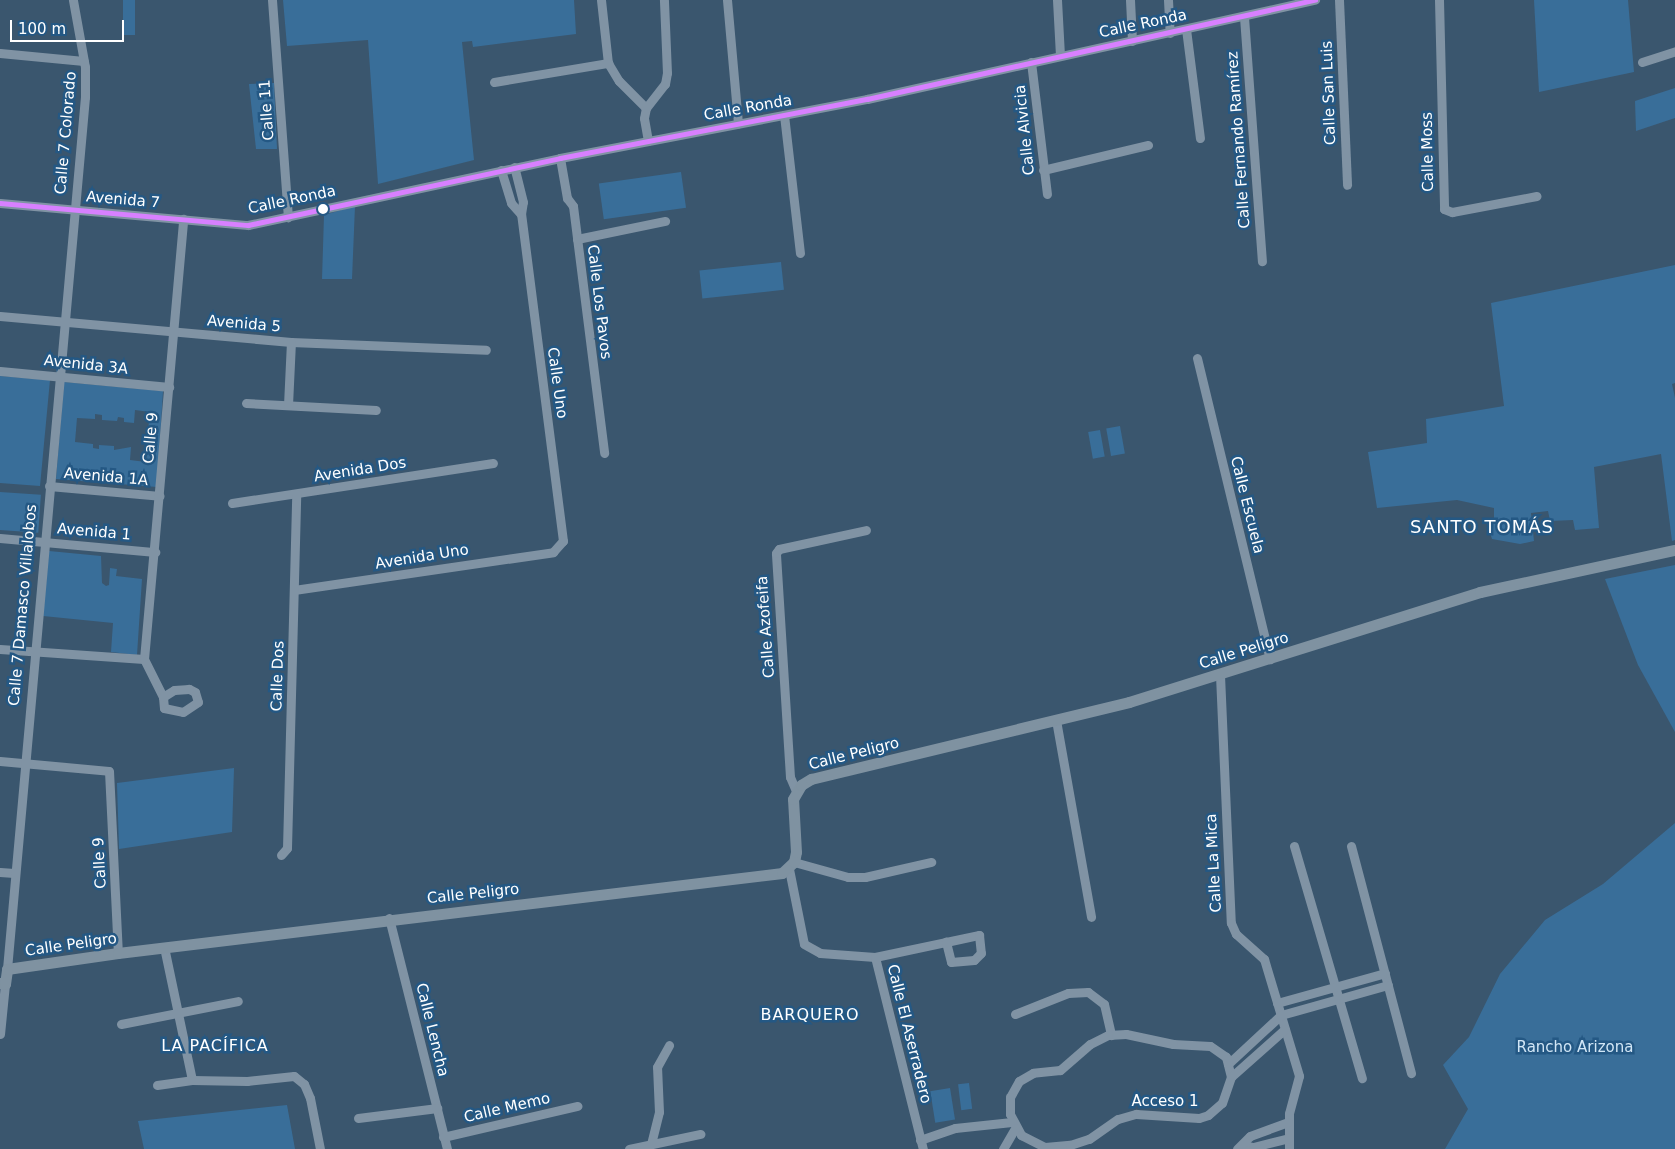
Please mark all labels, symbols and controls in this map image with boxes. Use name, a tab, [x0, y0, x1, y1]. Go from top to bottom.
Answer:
street label: Calle Ronda	[1098, 6, 1188, 42]
scale bar	[12, 10, 126, 42]
text: 100 m	[18, 20, 66, 38]
street label: Calle San Luis	[1318, 40, 1340, 146]
street label: Calle Fernando Ramírez	[1224, 51, 1254, 229]
street label: Calle 7 Colorado	[52, 71, 80, 195]
street label: Calle 11	[256, 79, 278, 141]
street label: Calle Alvicia	[1011, 84, 1039, 176]
street label: Calle Ronda	[703, 91, 793, 125]
street label: Calle Moss	[1418, 112, 1438, 192]
street label: Calle Ronda	[247, 182, 337, 218]
street label: Avenida 7	[85, 188, 161, 212]
unlabelled marker	[318, 204, 328, 214]
street label: Calle Los Pavos	[583, 244, 615, 360]
street label: Avenida 5	[206, 312, 282, 336]
street label: Calle Uno	[543, 346, 571, 420]
street label: Avenida 3A	[43, 352, 129, 378]
street label: Calle 9	[140, 412, 162, 464]
street label: Avenida Dos	[313, 454, 407, 486]
street label: Calle Escuela	[1226, 454, 1268, 556]
street label: Avenida 1A	[63, 464, 149, 490]
street label: Calle 7 Damasco Villalobos	[5, 503, 41, 707]
district label: SANTO TOMÁS	[1409, 516, 1555, 538]
street label: Avenida 1	[56, 520, 132, 544]
street label: Avenida Uno	[374, 541, 470, 573]
street label: Calle Azofeifa	[753, 575, 779, 679]
street label: Calle Peligro	[1197, 629, 1291, 673]
street label: Calle Dos	[268, 640, 288, 712]
street label: Calle Peligro	[807, 734, 901, 774]
street label: Calle La Mica	[1202, 813, 1226, 913]
street label: Calle 9	[90, 837, 110, 889]
street label: Calle Peligro	[426, 880, 520, 908]
street label: Calle Peligro	[24, 930, 118, 960]
street label: Calle El Aserradero	[883, 963, 935, 1105]
street label: Calle Lencha	[412, 981, 452, 1079]
district label: BARQUERO	[759, 1005, 861, 1025]
district label: LA PACÍFICA	[160, 1036, 270, 1056]
park label: Rancho Arizona	[1517, 1039, 1633, 1057]
street label: Calle Memo	[462, 1089, 552, 1127]
street label: Acceso 1	[1131, 1093, 1199, 1111]

